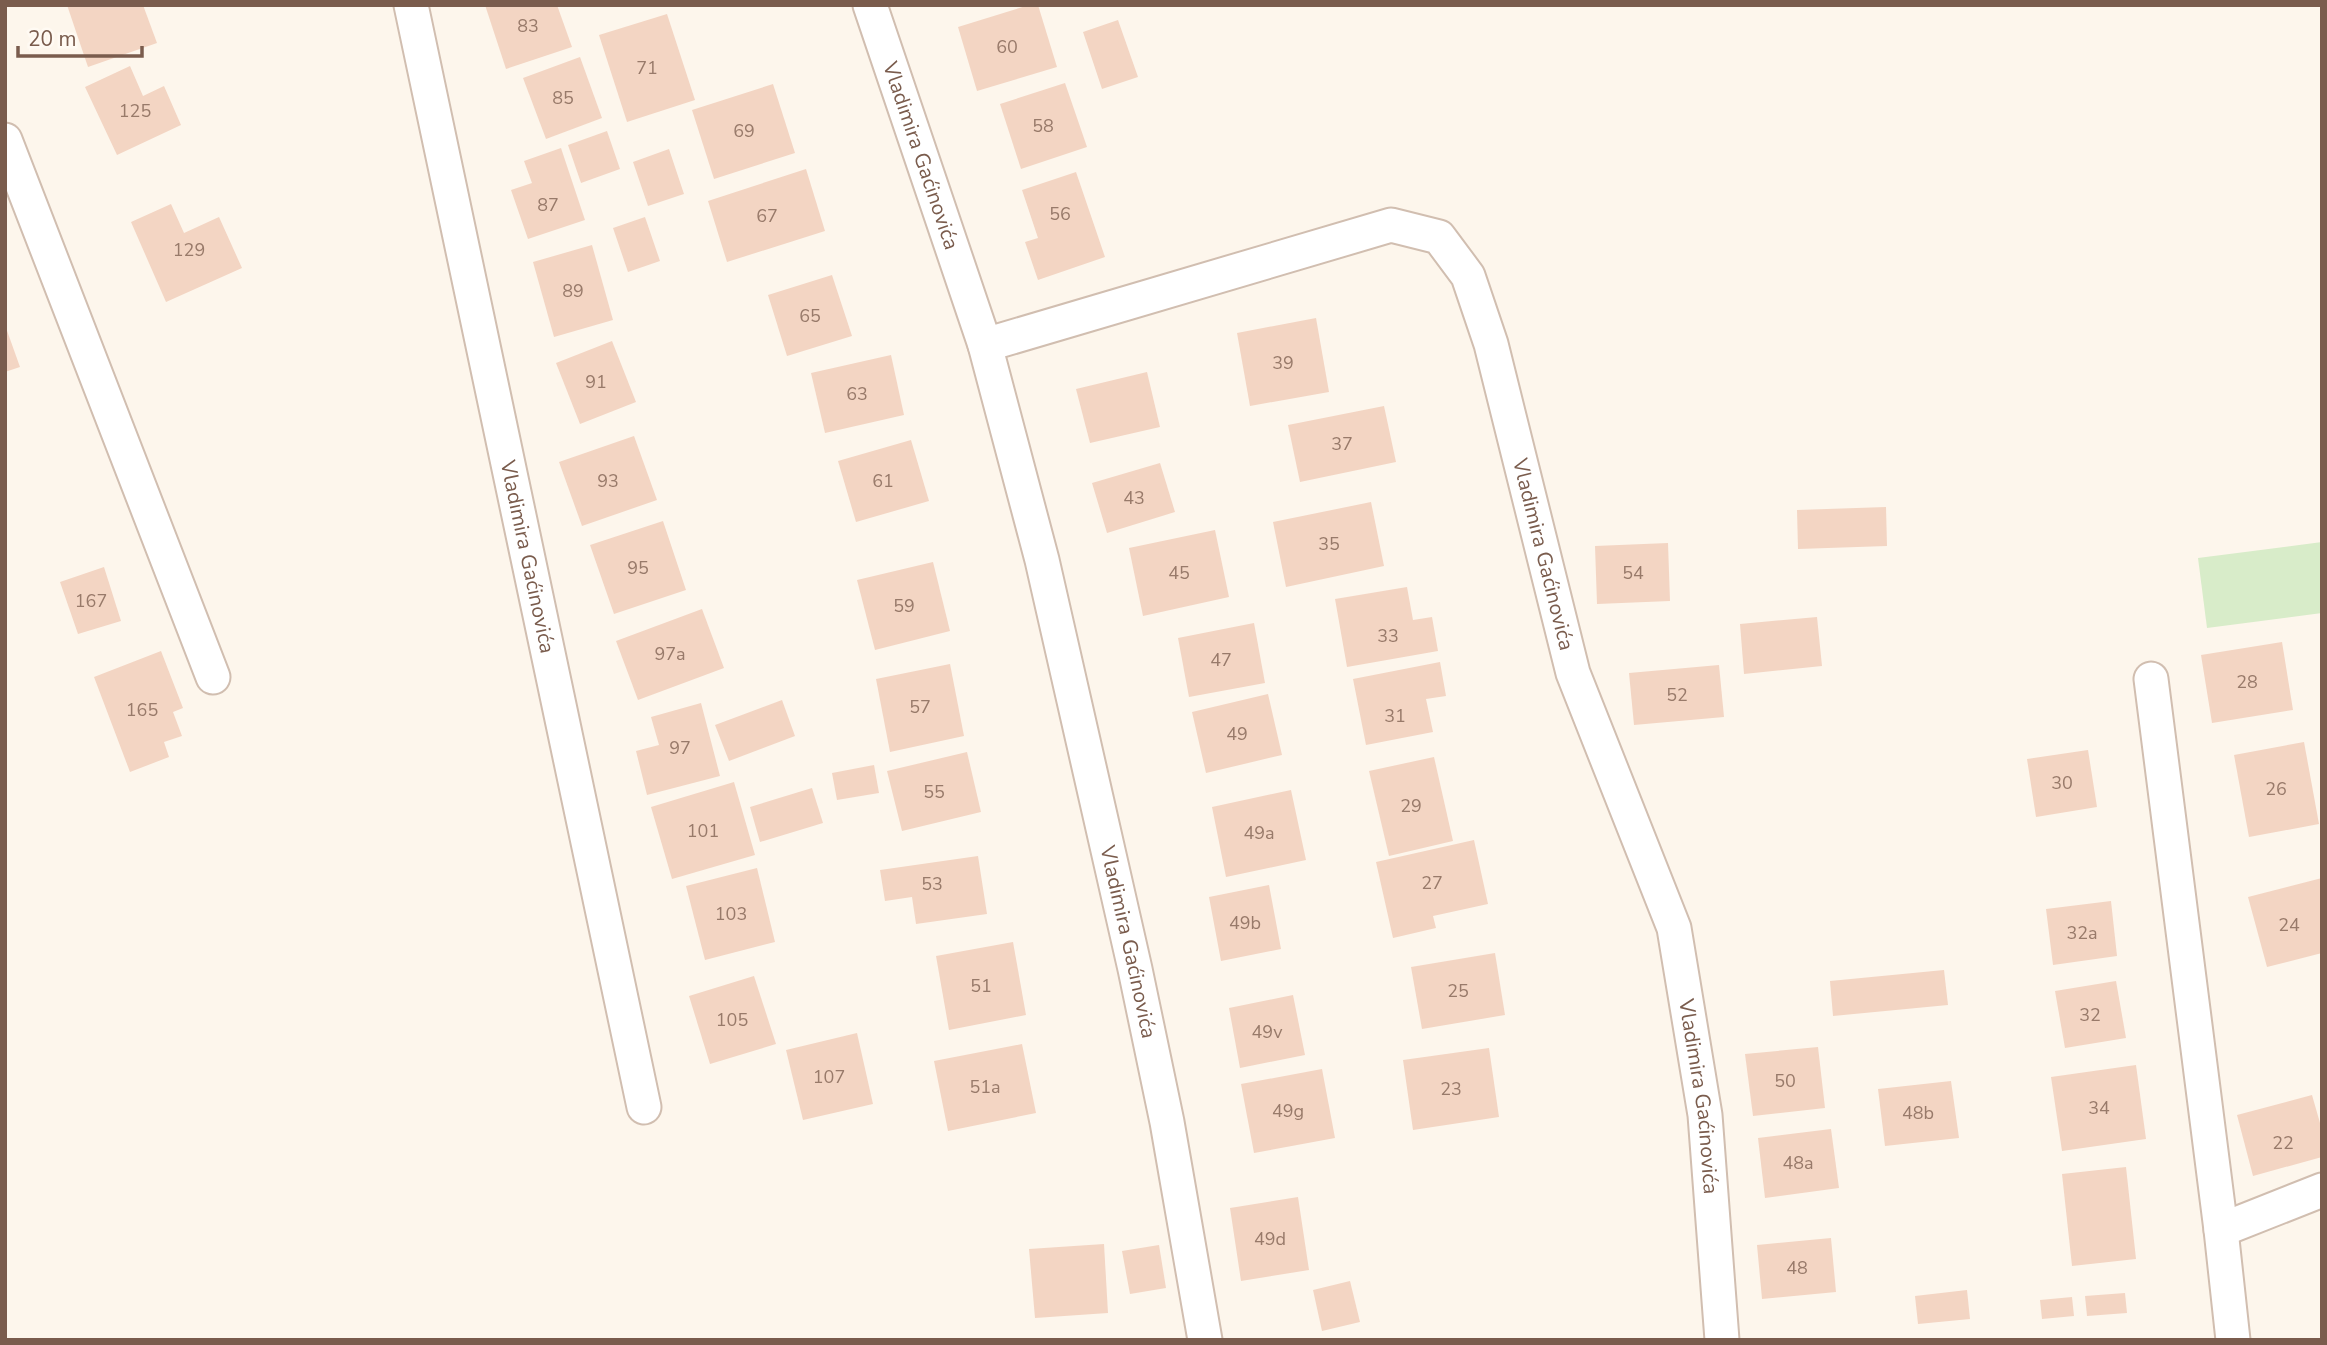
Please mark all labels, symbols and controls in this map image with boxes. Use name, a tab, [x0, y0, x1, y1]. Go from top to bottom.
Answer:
scale bar	[18, 14, 142, 58]
house number: 83	[517, 14, 539, 38]
text: 20 m	[28, 25, 77, 53]
house number: 60	[996, 35, 1018, 59]
house number: 71	[636, 56, 658, 80]
street label: Vladimira Gaćinovića	[876, 57, 966, 253]
house number: 85	[552, 86, 574, 110]
house number: 125	[119, 99, 151, 123]
house number: 58	[1032, 114, 1054, 138]
house number: 69	[733, 119, 755, 143]
house number: 87	[537, 193, 559, 217]
house number: 56	[1049, 202, 1071, 226]
house number: 67	[756, 204, 778, 228]
house number: 129	[173, 238, 205, 262]
house number: 89	[562, 279, 584, 303]
house number: 65	[799, 304, 821, 328]
house number: 39	[1272, 351, 1294, 375]
house number: 91	[585, 370, 607, 394]
house number: 63	[846, 382, 868, 406]
house number: 37	[1331, 432, 1353, 456]
street label: Vladimira Gaćinovića	[1506, 455, 1581, 653]
street label: Vladimira Gaćinovića	[493, 457, 562, 656]
house number: 93	[597, 469, 619, 493]
house number: 61	[872, 469, 894, 493]
house number: 43	[1123, 486, 1145, 510]
house number: 35	[1318, 532, 1340, 556]
house number: 95	[627, 556, 649, 580]
house number: 45	[1168, 561, 1190, 585]
house number: 54	[1622, 561, 1644, 585]
house number: 167	[75, 589, 107, 613]
house number: 59	[893, 594, 915, 618]
house number: 33	[1377, 624, 1399, 648]
house number: 97a	[654, 642, 686, 666]
house number: 47	[1210, 648, 1232, 672]
house number: 28	[2236, 670, 2258, 694]
house number: 52	[1666, 683, 1688, 707]
house number: 57	[909, 695, 931, 719]
house number: 165	[126, 698, 158, 722]
house number: 31	[1384, 704, 1406, 728]
house number: 49	[1226, 722, 1248, 746]
house number: 97	[669, 736, 691, 760]
house number: 30	[2051, 771, 2073, 795]
house number: 26	[2265, 777, 2287, 801]
house number: 55	[923, 780, 945, 804]
house number: 29	[1400, 794, 1422, 818]
house number: 101	[687, 819, 719, 843]
house number: 49a	[1243, 821, 1275, 845]
street label: Vladimira Gaćinovića	[1093, 842, 1163, 1041]
house number: 27	[1421, 871, 1443, 895]
house number: 53	[921, 872, 943, 896]
house number: 103	[715, 902, 747, 926]
house number: 49b	[1229, 911, 1261, 935]
house number: 24	[2278, 913, 2300, 937]
house number: 32a	[2066, 921, 2098, 945]
house number: 51	[970, 974, 992, 998]
house number: 25	[1447, 979, 1469, 1003]
street label: Vladimira Gaćinovića	[1672, 996, 1725, 1195]
house number: 32	[2079, 1003, 2101, 1027]
house number: 105	[716, 1008, 748, 1032]
house number: 49v	[1252, 1020, 1283, 1044]
house number: 107	[813, 1065, 845, 1089]
house number: 50	[1774, 1069, 1796, 1093]
house number: 51a	[969, 1075, 1001, 1099]
house number: 23	[1440, 1077, 1462, 1101]
house number: 34	[2088, 1096, 2110, 1120]
house number: 49g	[1272, 1099, 1304, 1123]
house number: 48b	[1902, 1101, 1934, 1125]
house number: 22	[2272, 1131, 2294, 1155]
house number: 48a	[1782, 1151, 1814, 1175]
house number: 49d	[1254, 1227, 1286, 1251]
house number: 48	[1786, 1256, 1808, 1280]

